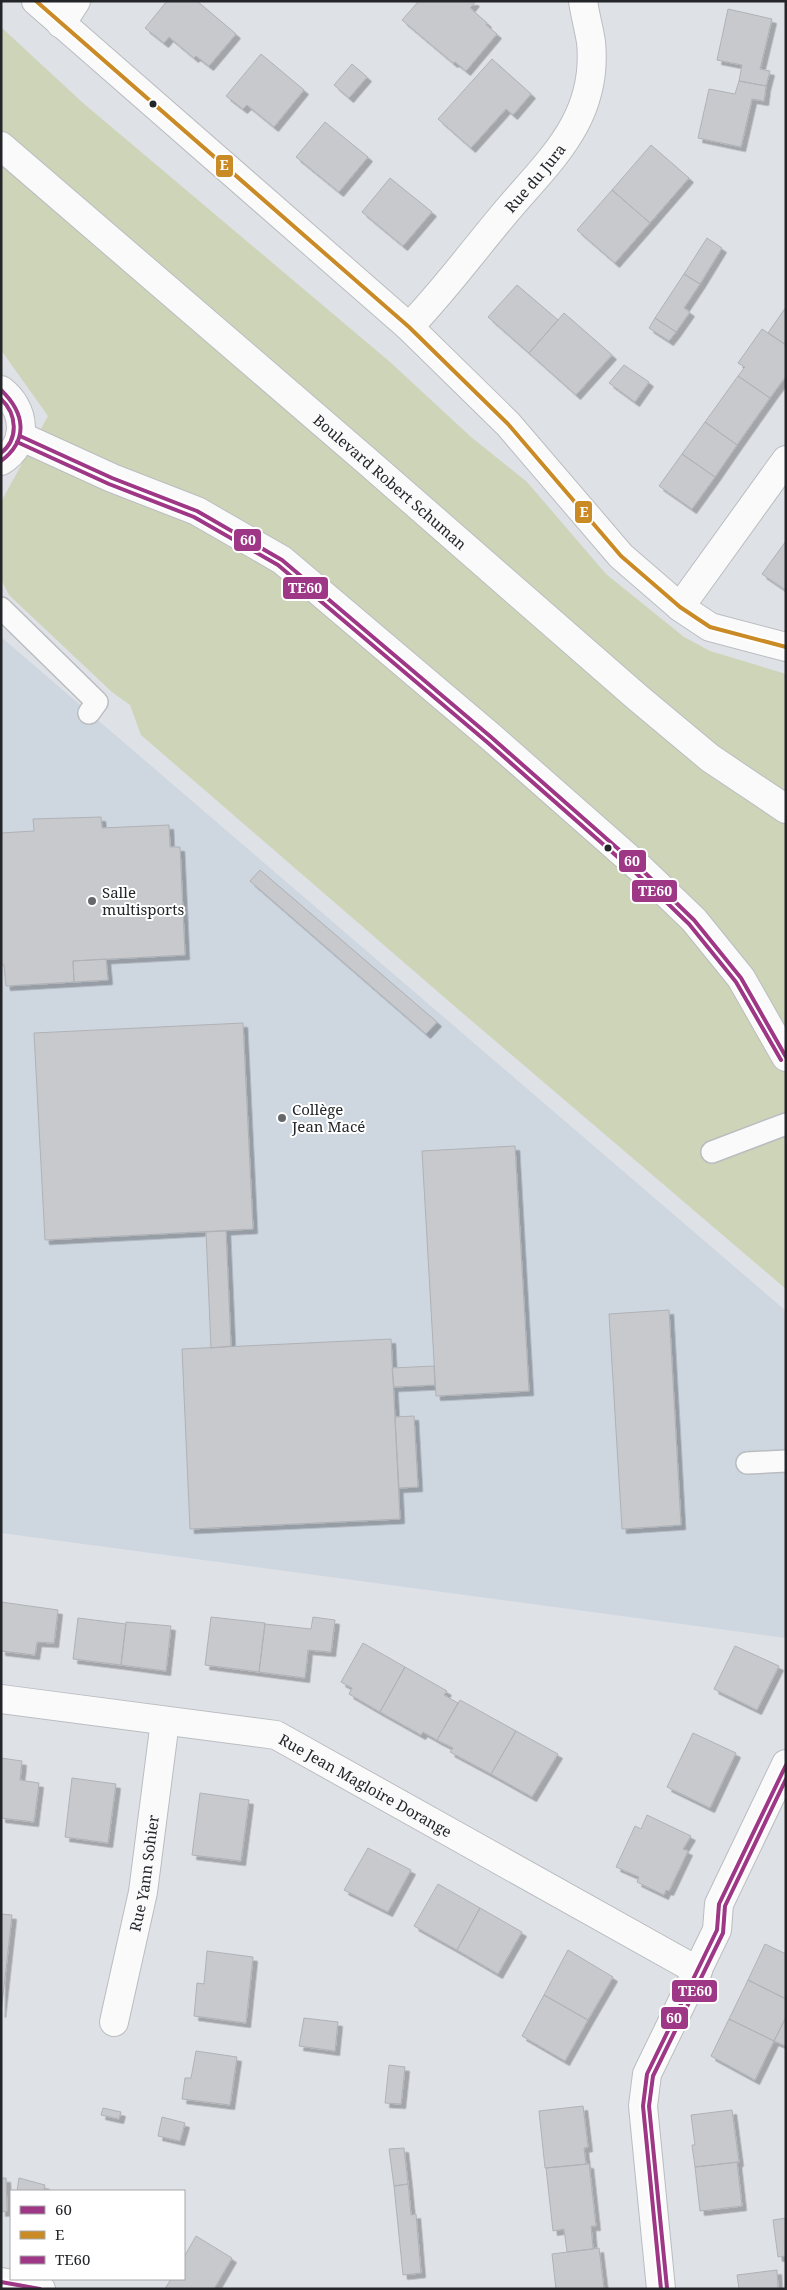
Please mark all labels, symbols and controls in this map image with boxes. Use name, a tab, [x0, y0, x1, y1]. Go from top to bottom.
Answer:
unlabelled marker	[148, 99, 158, 109]
street label: Rue du Jura	[500, 140, 570, 217]
line badge: E	[215, 154, 234, 178]
text: E	[219, 155, 229, 174]
street label: Boulevard Robert Schuman	[309, 410, 471, 554]
line badge: E	[574, 500, 593, 524]
text: E	[579, 502, 589, 521]
line badge: 60	[233, 528, 262, 552]
text: 60	[240, 530, 256, 549]
line badge: TE60	[282, 576, 329, 600]
text: TE60	[288, 578, 322, 597]
unlabelled marker	[603, 843, 613, 853]
line badge: 60	[618, 849, 647, 873]
text: 60	[624, 851, 640, 870]
line badge: TE60	[631, 879, 678, 903]
text: TE60	[638, 881, 672, 900]
place label: Salle multisports	[102, 882, 184, 919]
marker: Salle multisports	[86, 895, 98, 907]
place label: Collège Jean Macé	[291, 1099, 365, 1136]
marker: Collège Jean Macé	[276, 1112, 288, 1124]
street label: Rue Jean Magloire Dorange	[276, 1729, 456, 1841]
street label: Rue Yann Sohier	[125, 1814, 163, 1933]
line badge: TE60	[671, 1979, 718, 2003]
text: TE60	[678, 1981, 712, 2000]
line badge: 60	[660, 2006, 689, 2030]
text: 60	[666, 2008, 682, 2027]
legend	[10, 2190, 185, 2280]
text: 60	[55, 2199, 72, 2219]
text: E	[55, 2224, 64, 2244]
text: TE60	[55, 2249, 90, 2269]

